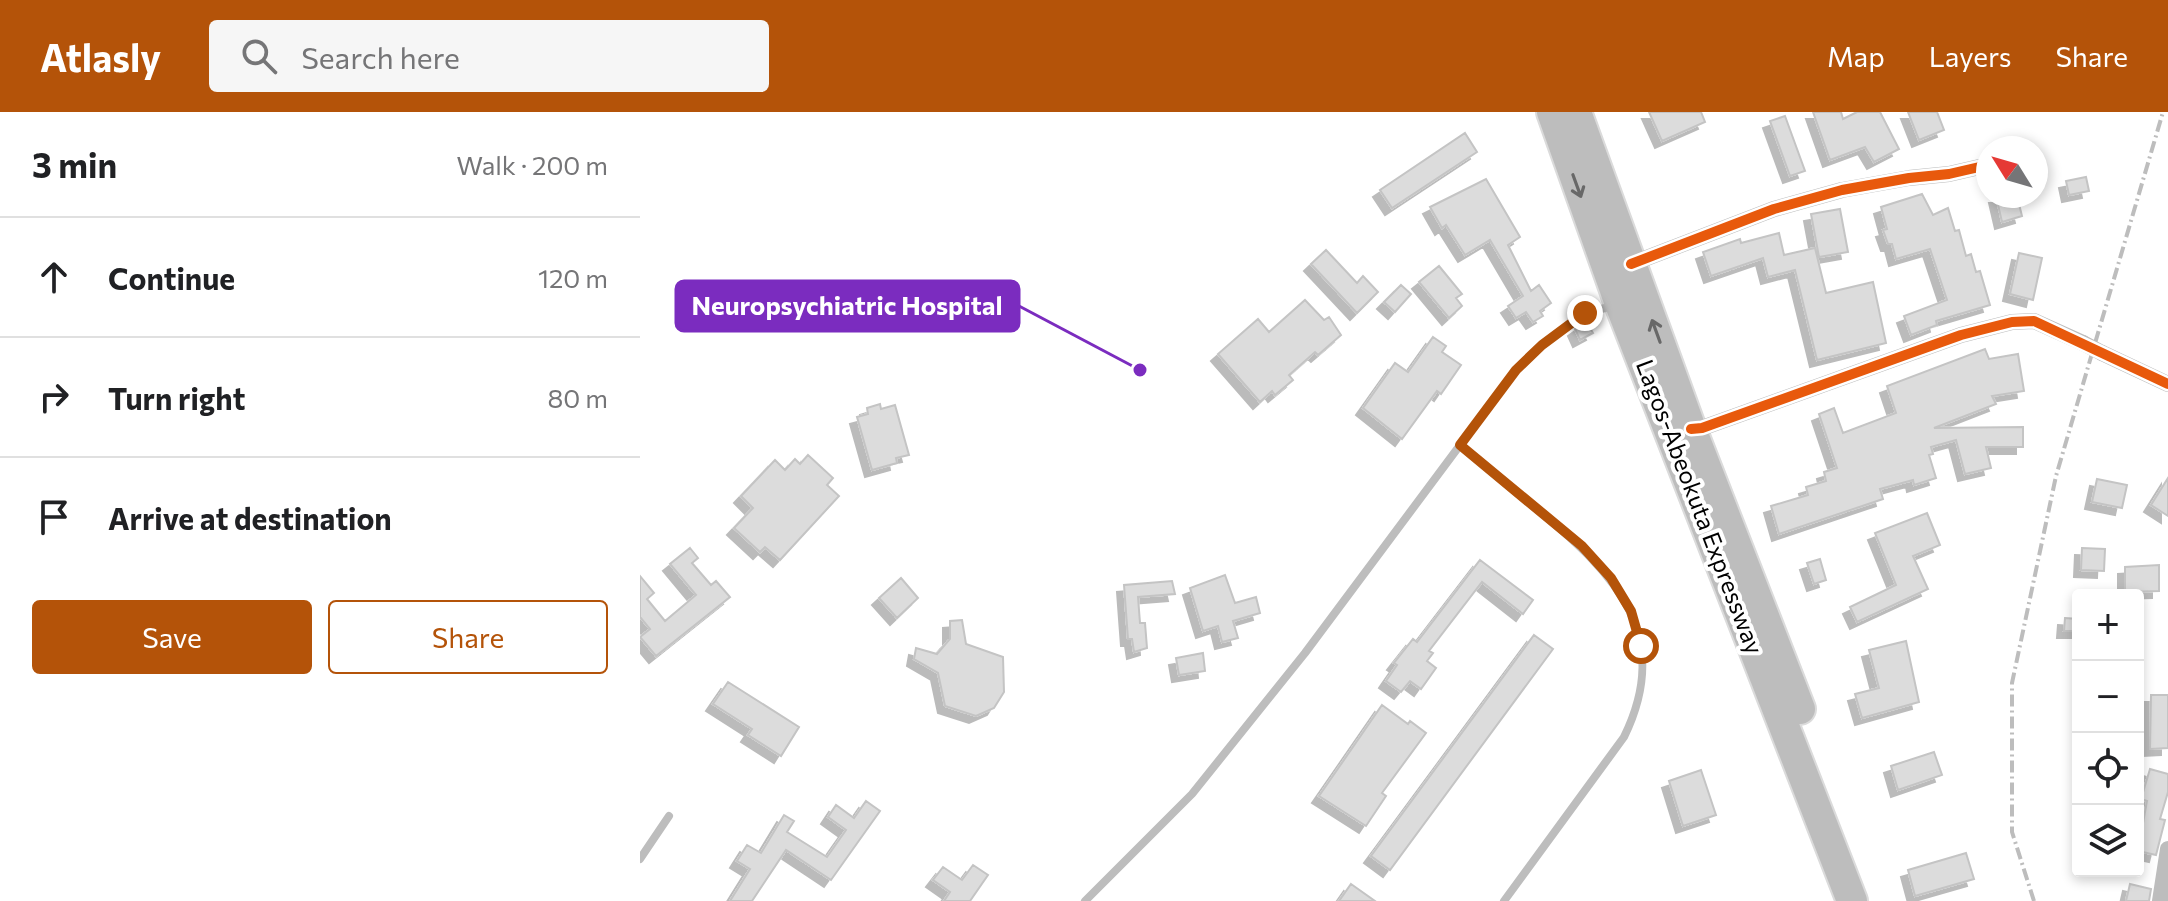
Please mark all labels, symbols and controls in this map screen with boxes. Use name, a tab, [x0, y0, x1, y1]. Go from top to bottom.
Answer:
search box	[209, 20, 769, 92]
text: Atlasly	[40, 33, 161, 80]
icon: search	[237, 34, 281, 78]
text: Search here	[301, 38, 460, 75]
text: Map	[1827, 39, 1885, 73]
text: Layers	[1929, 39, 2011, 73]
text: Share	[2055, 39, 2128, 73]
north arrow	[1976, 136, 2048, 208]
text: 3 min	[32, 143, 117, 185]
text: Walk · 200 m	[457, 149, 608, 180]
one-way arrow	[1571, 173, 1585, 198]
icon: ahead	[32, 255, 76, 299]
text: Continue	[108, 259, 235, 296]
text: 120 m	[538, 262, 608, 293]
callout: Neuropsychiatric Hospital	[676, 281, 1019, 331]
text: Neuropsychiatric Hospital	[691, 289, 1003, 320]
route end	[1567, 295, 1603, 331]
one-way arrow	[1648, 319, 1662, 344]
street label: Lagos-Abeokuta Expressway	[1631, 355, 1770, 658]
icon: right	[32, 375, 76, 419]
text: Turn right	[108, 379, 245, 416]
text: 80 m	[548, 382, 608, 413]
icon: arrive	[32, 495, 76, 539]
text: Arrive at destination	[108, 499, 392, 536]
map controls	[2072, 589, 2144, 877]
button: +	[2072, 589, 2144, 661]
button: Save	[32, 600, 312, 674]
button: Share	[328, 600, 608, 674]
route start	[1623, 628, 1659, 664]
button: −	[2072, 661, 2144, 733]
button: locate	[2072, 733, 2144, 805]
button: layers	[2072, 805, 2144, 877]

